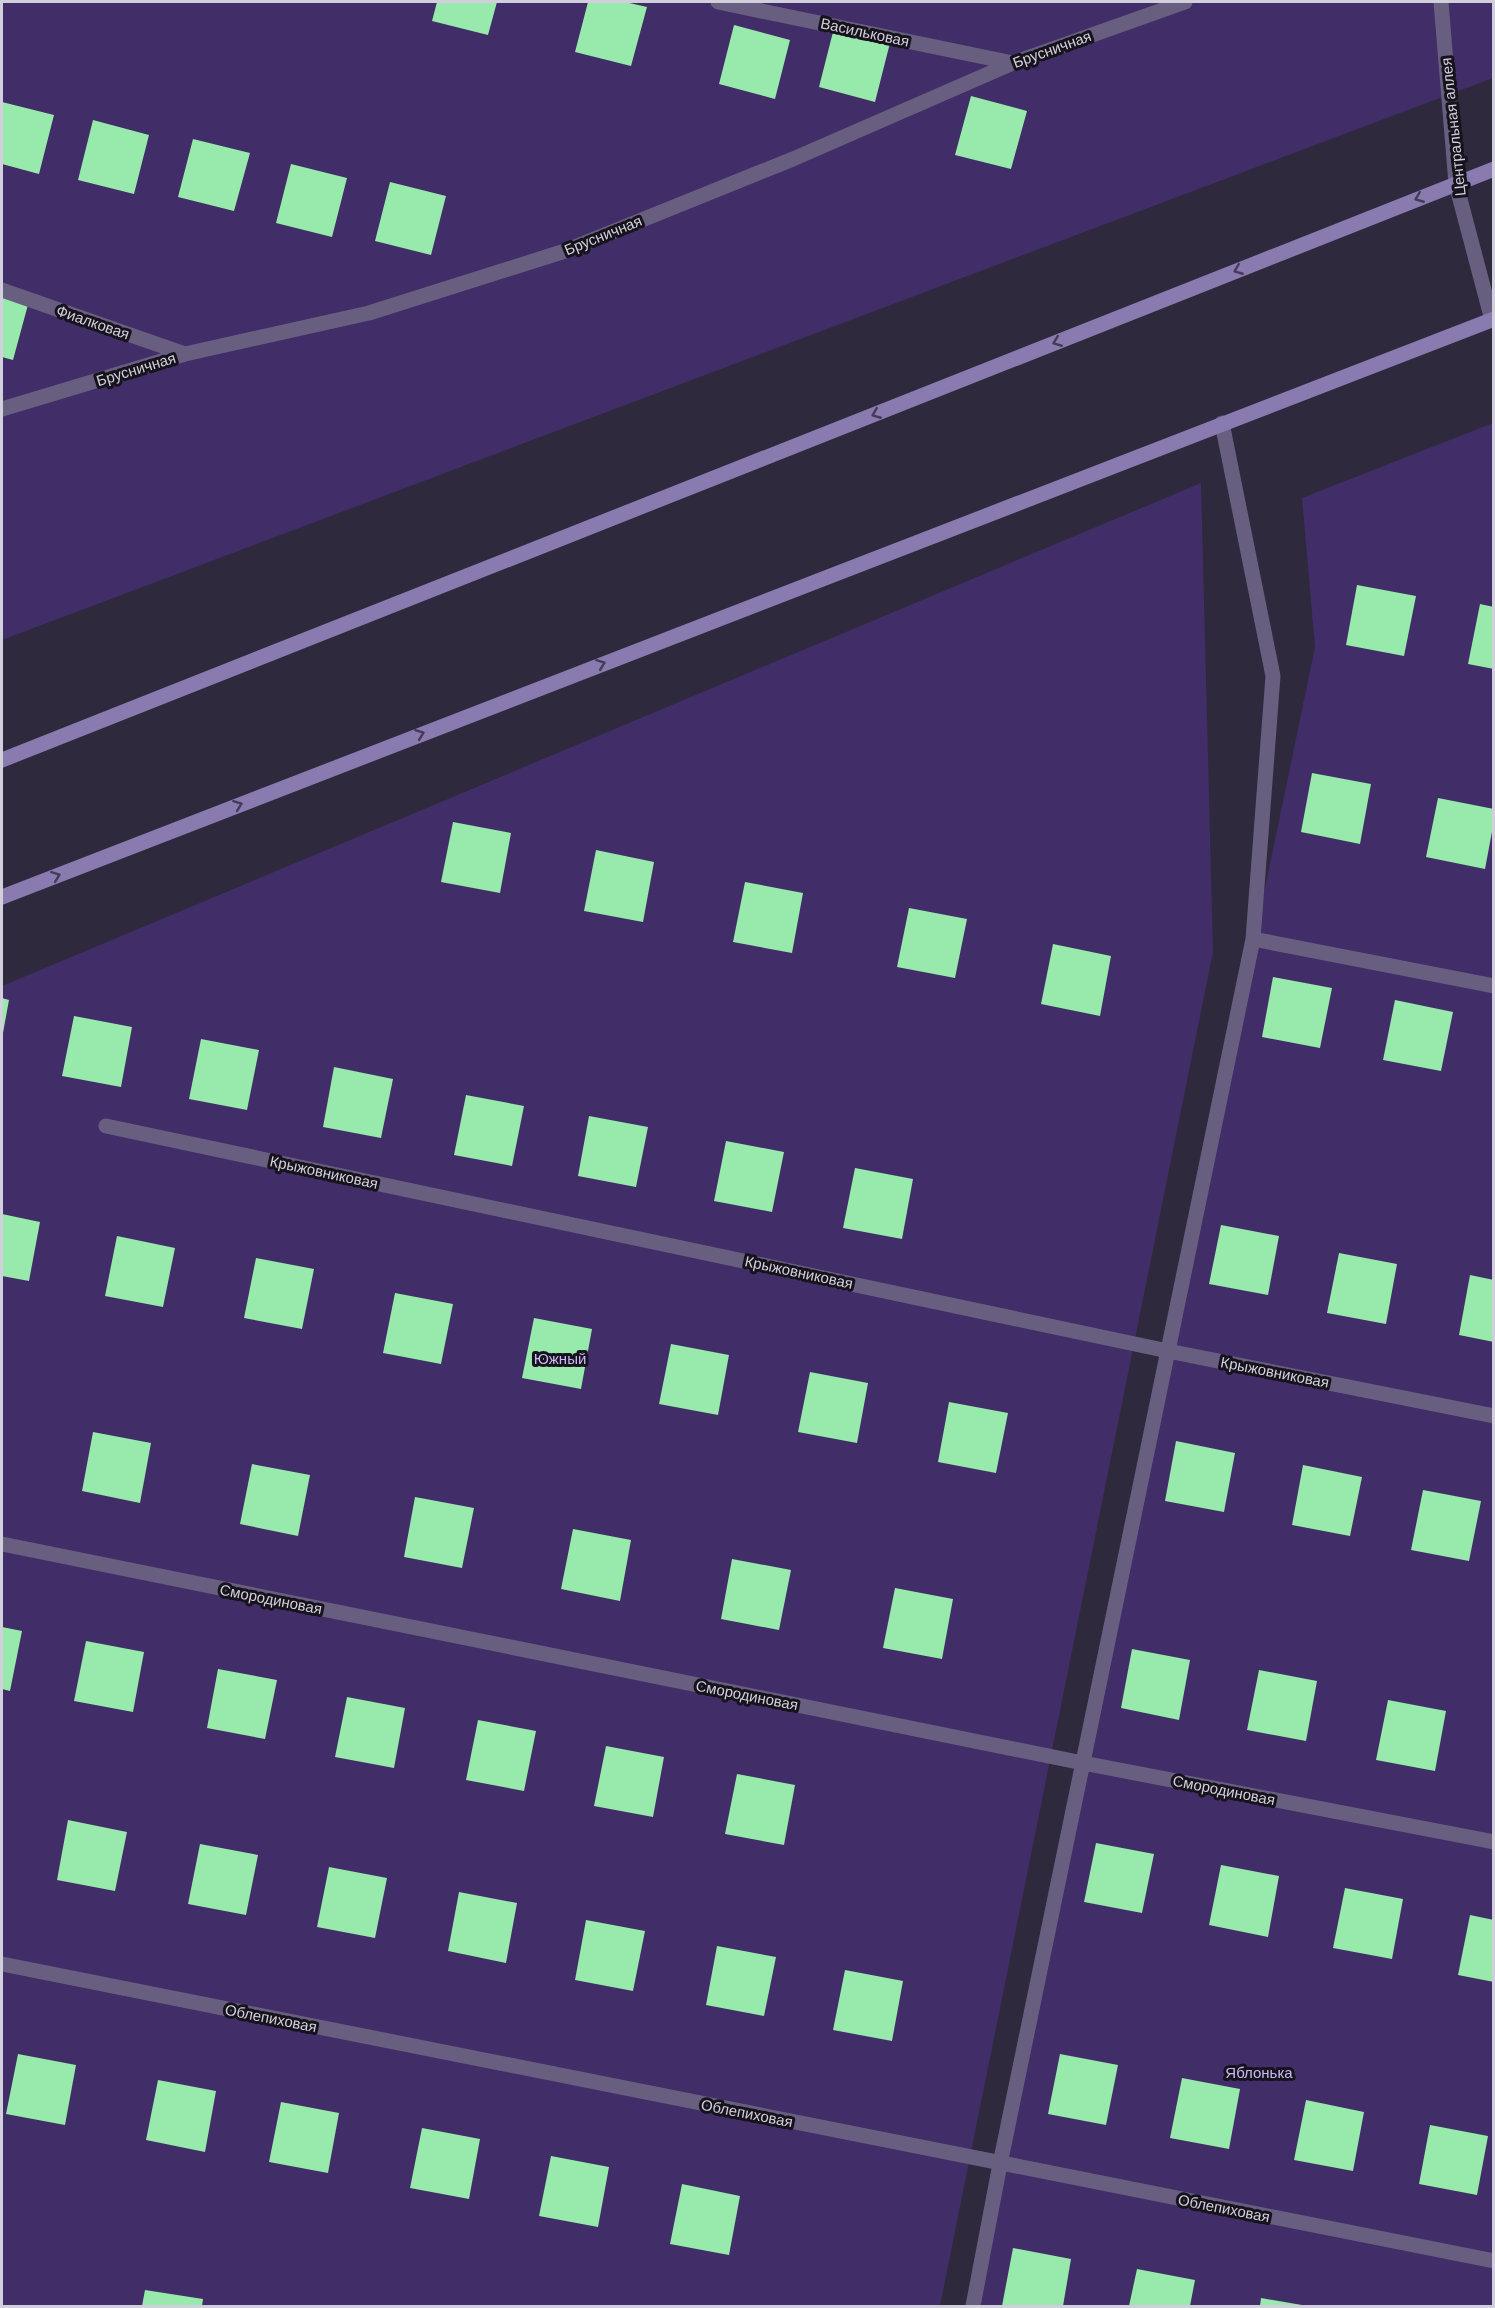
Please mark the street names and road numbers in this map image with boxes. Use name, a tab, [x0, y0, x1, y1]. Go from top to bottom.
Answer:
street label: Васильковая	[819, 14, 911, 50]
street label: Брусничная	[1011, 27, 1093, 71]
street label: Центральная аллея	[1437, 57, 1469, 197]
street label: Брусничная	[562, 212, 644, 258]
street label: Фиалковая	[54, 302, 132, 342]
street label: Брусничная	[94, 349, 178, 389]
street label: Крыжовниковая	[268, 1152, 380, 1192]
street label: Крыжовниковая	[743, 1252, 855, 1292]
street label: Крыжовниковая	[1219, 1353, 1331, 1391]
street label: Смородиновая	[218, 1581, 324, 1617]
street label: Смородиновая	[694, 1677, 800, 1713]
street label: Смородиновая	[1171, 1772, 1277, 1808]
street label: Облепиховая	[224, 2001, 318, 2035]
street label: Облепиховая	[700, 2096, 794, 2130]
street label: Облепиховая	[1177, 2191, 1271, 2225]

